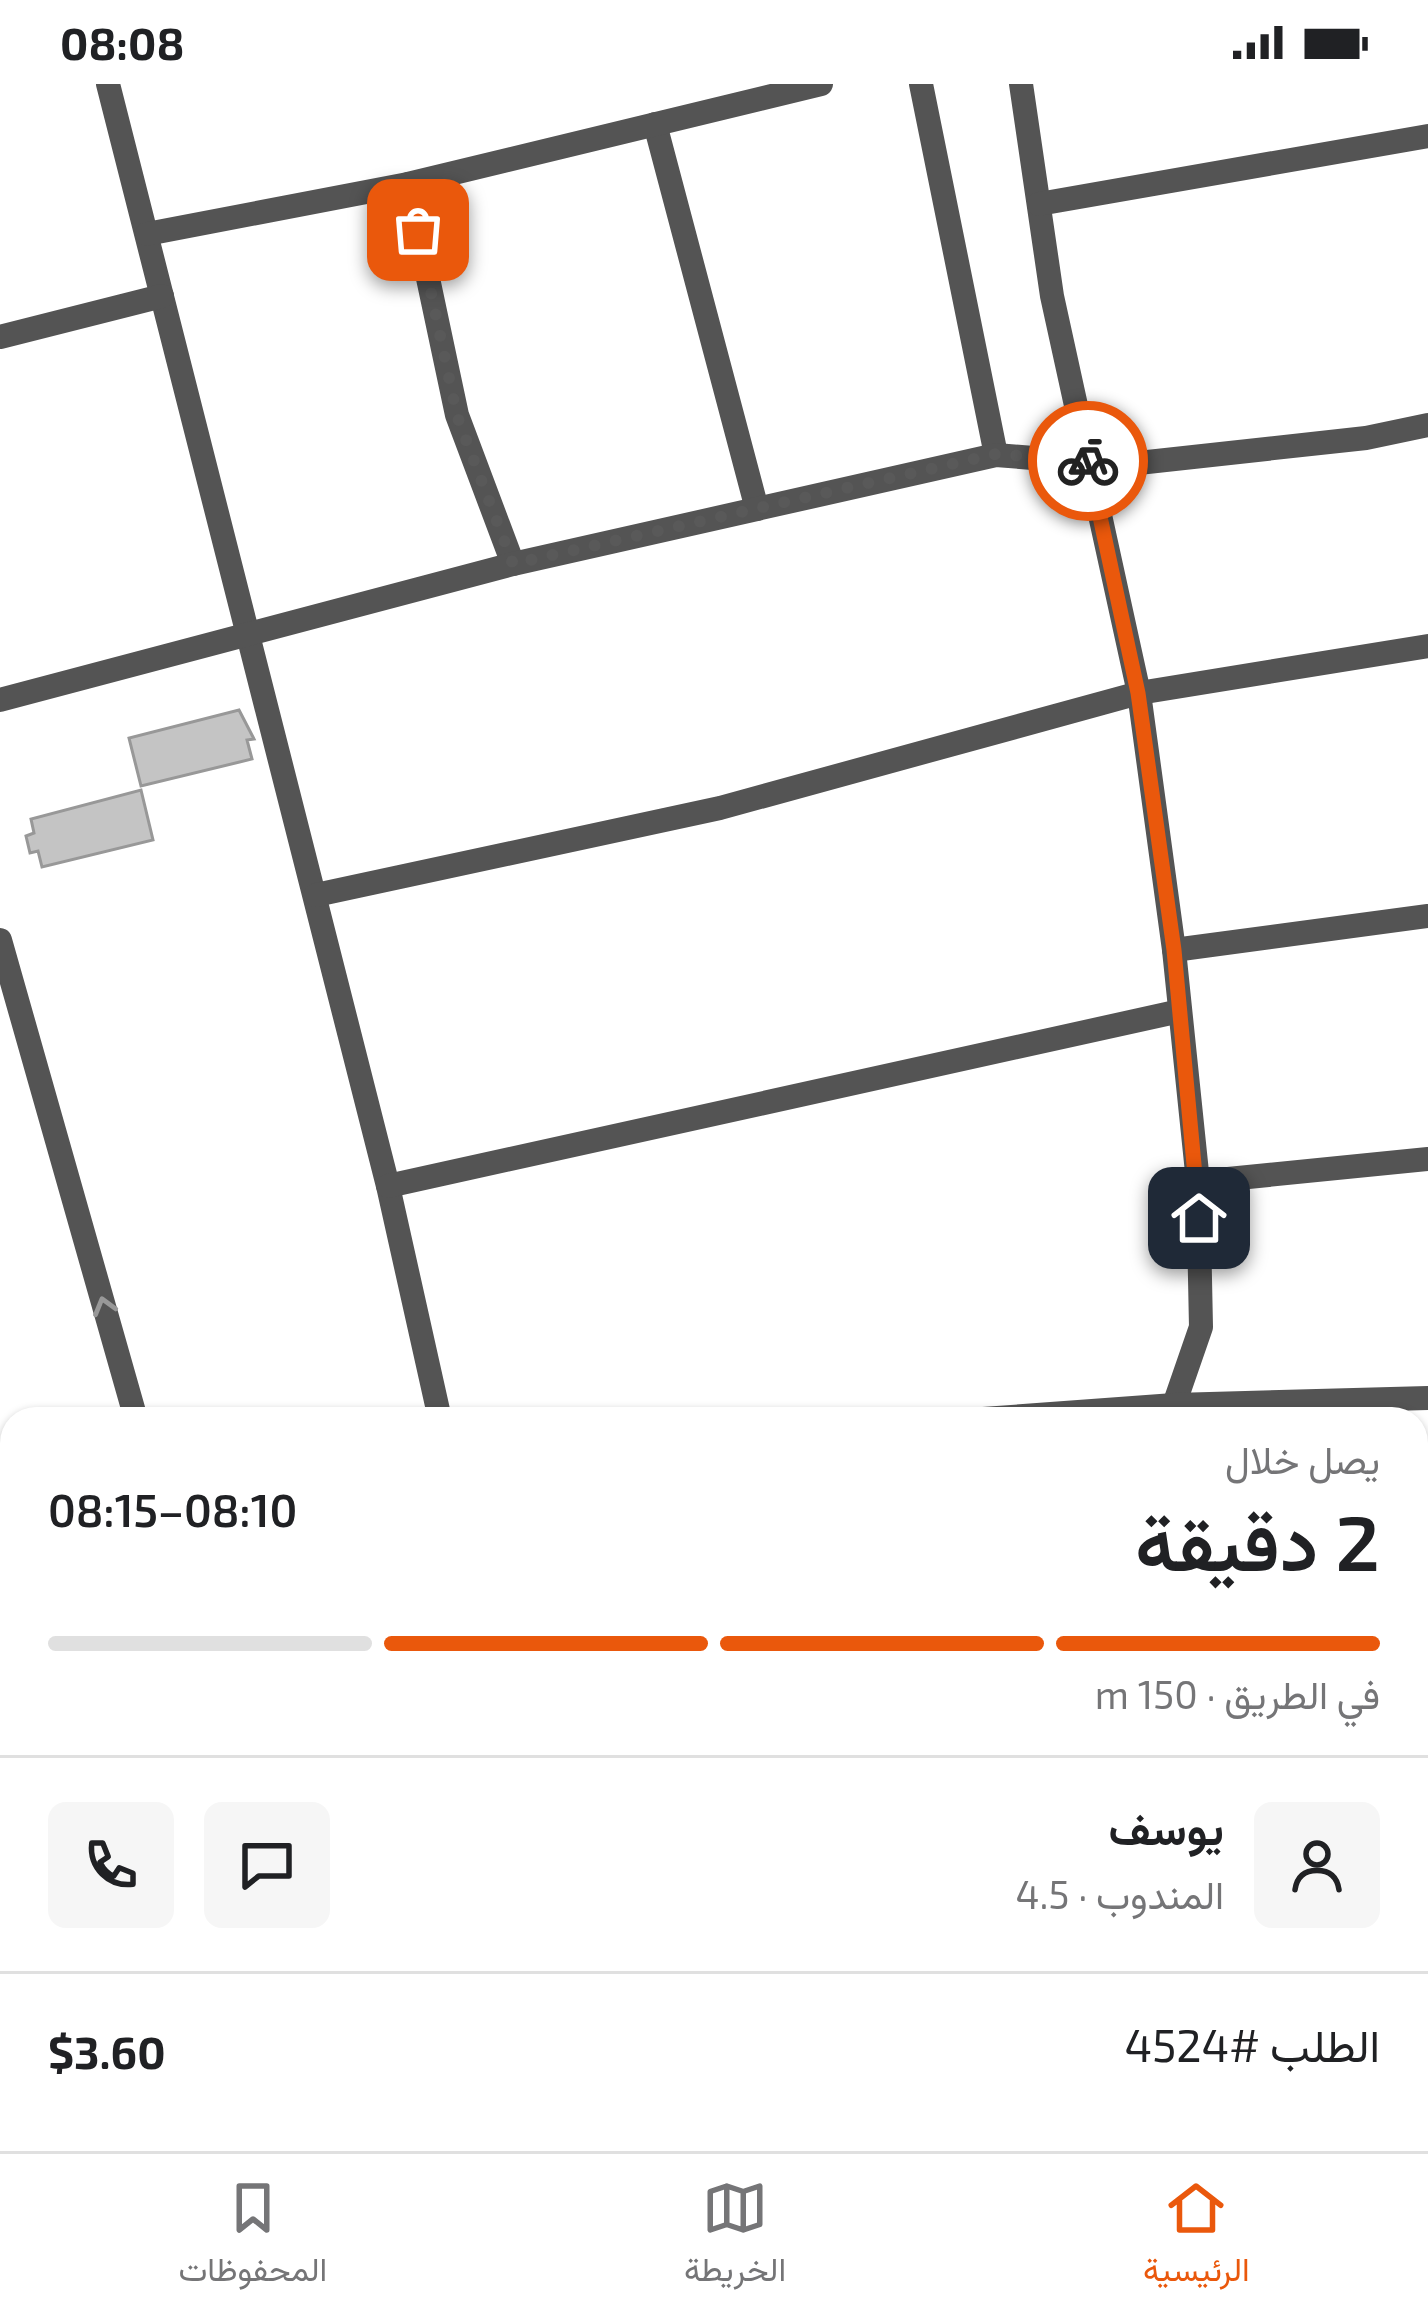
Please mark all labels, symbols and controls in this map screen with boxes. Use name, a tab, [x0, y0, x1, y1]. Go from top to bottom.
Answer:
text: 08:08	[60, 15, 184, 69]
pin	[367, 179, 469, 281]
icon: bag	[385, 197, 451, 263]
courier	[1028, 401, 1148, 521]
icon: bike	[1055, 428, 1121, 494]
pin	[1148, 1167, 1250, 1269]
icon: home	[1166, 1185, 1232, 1251]
one-way arrow	[93, 1297, 118, 1318]
text: يصل خلال	[1225, 1435, 1380, 1482]
text: 08:10–08:15	[48, 1482, 297, 1536]
text: 2 دقيقة	[1135, 1493, 1380, 1587]
text: في الطريق · 150 m	[1095, 1670, 1380, 1717]
text: يوسف	[1109, 1800, 1224, 1854]
button: phone	[48, 1802, 174, 1928]
button: chat	[204, 1802, 330, 1928]
button: person	[1254, 1802, 1380, 1928]
text: المندوب · 4.5	[1016, 1870, 1224, 1917]
text: الطلب #4524	[1124, 2017, 1380, 2071]
text: $3.60	[48, 2024, 166, 2078]
tab: المحفوظات	[178, 2175, 327, 2299]
tab: الخريطة	[684, 2175, 786, 2299]
tab: الرئيسية	[1143, 2175, 1250, 2299]

